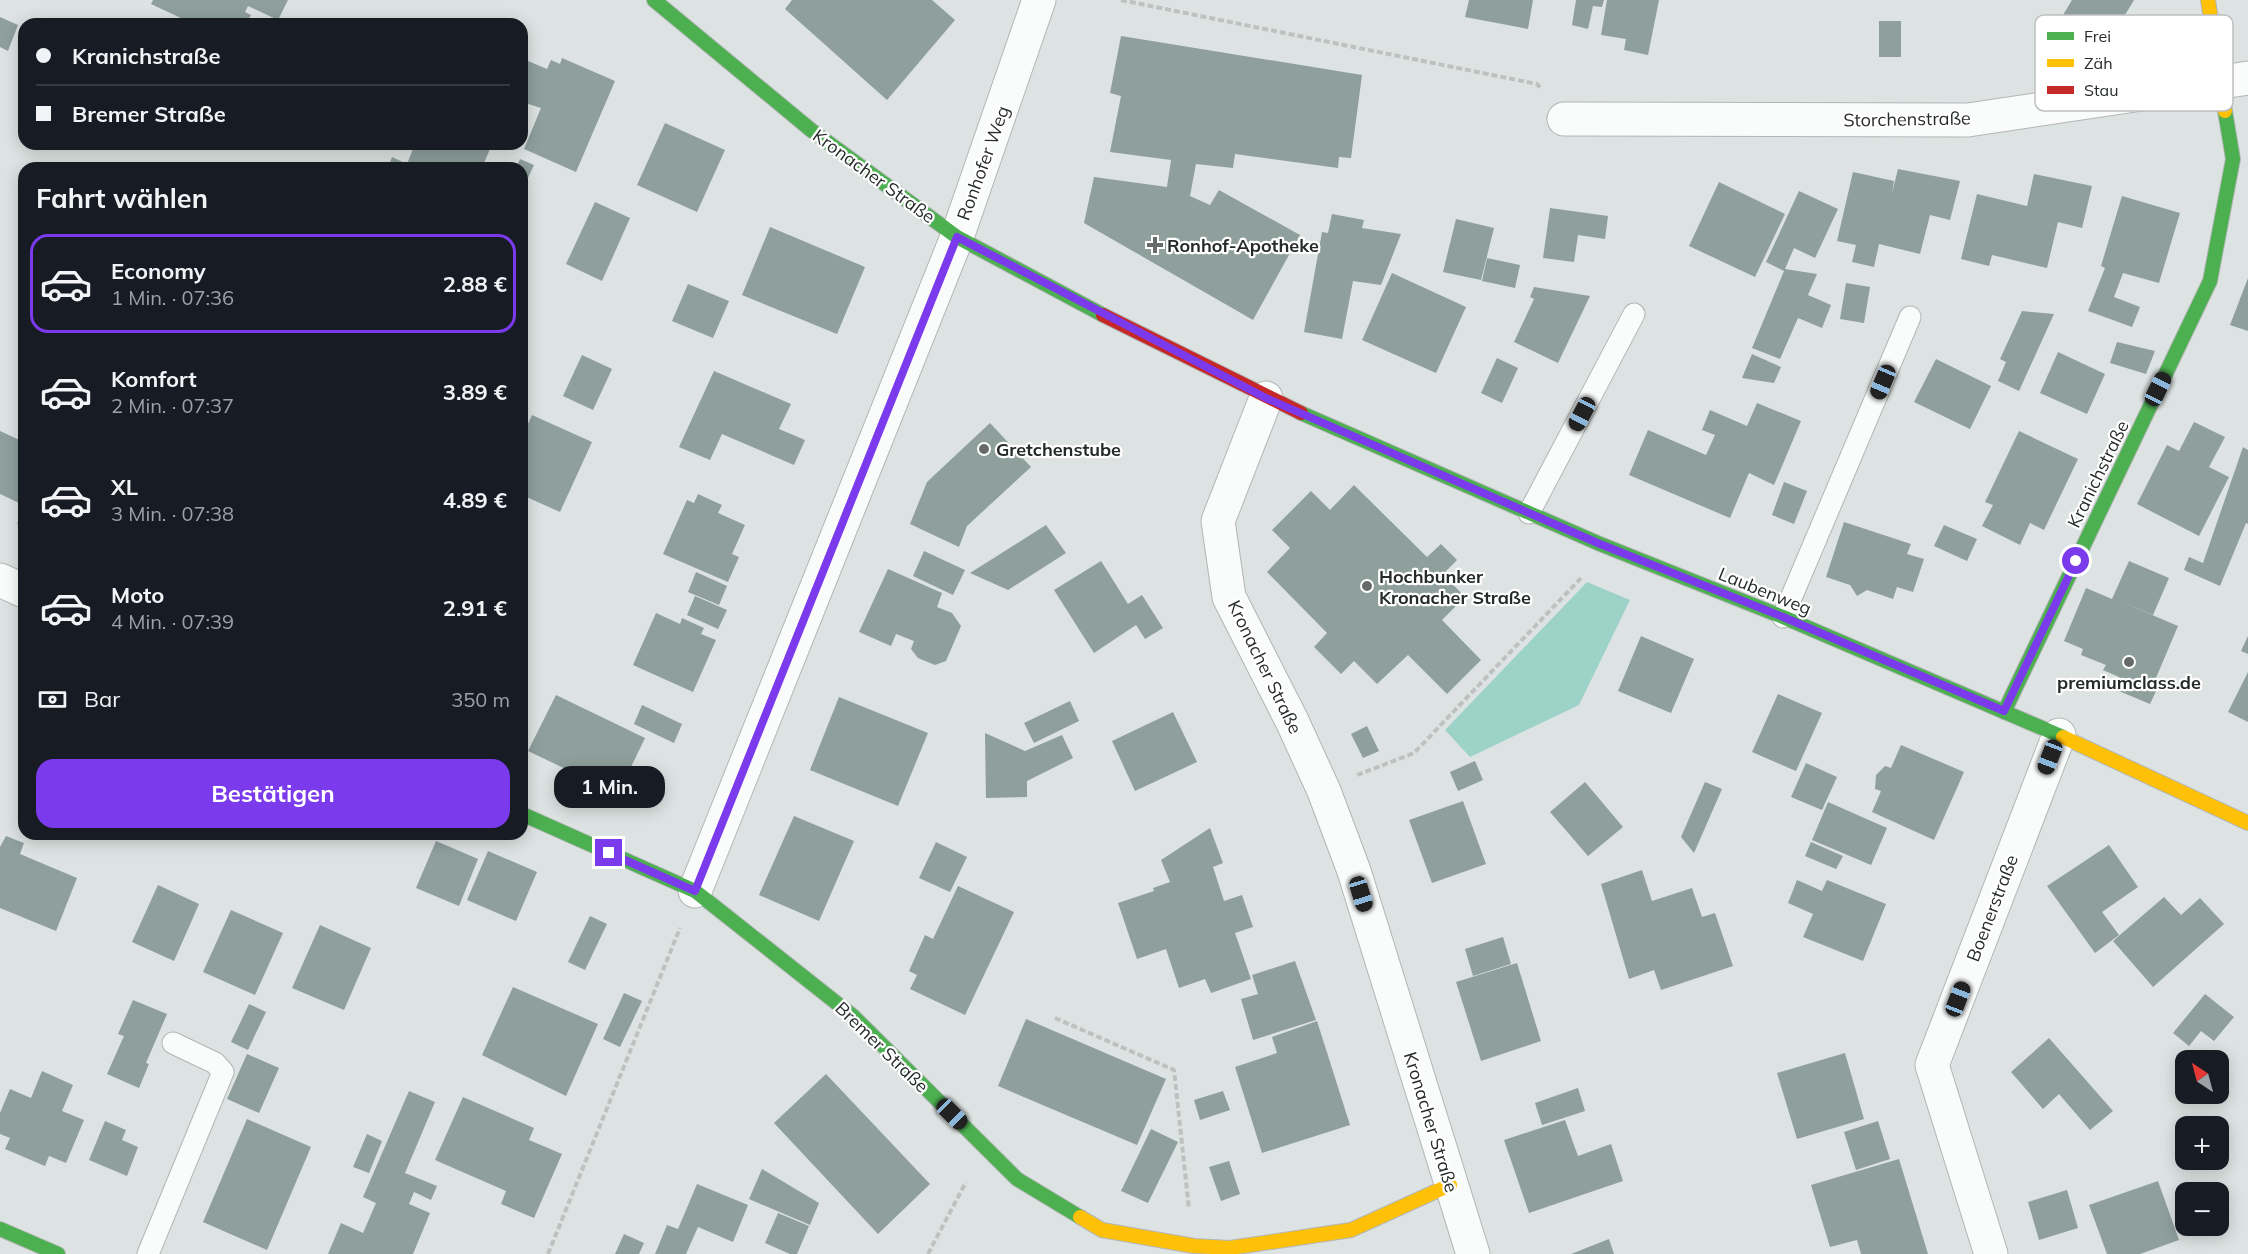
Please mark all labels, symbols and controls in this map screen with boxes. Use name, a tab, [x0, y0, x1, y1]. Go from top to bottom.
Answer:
legend	[2035, 15, 2233, 111]
text: Frei	[2084, 26, 2111, 46]
text: Kranichstraße	[72, 42, 221, 70]
text: Zäh	[2084, 53, 2113, 73]
text: Stau	[2084, 80, 2118, 100]
text: Bremer Straße	[72, 100, 226, 128]
street label: Ronhofer Weg	[952, 103, 1014, 223]
street label: Storchenstraße	[1843, 106, 1971, 132]
street label: Kronacher Straße	[808, 124, 940, 228]
text: Fahrt wählen	[36, 181, 208, 215]
place label: Ronhof-Apotheke	[1167, 234, 1319, 257]
marker: Ronhof-Apotheke	[1148, 238, 1162, 252]
icon: car	[39, 257, 93, 311]
text: Economy	[111, 257, 206, 285]
text: 2.88 €	[443, 270, 507, 298]
text: 1 Min. · 07:36	[111, 285, 234, 310]
car	[1868, 362, 1898, 402]
icon: car	[39, 365, 93, 419]
text: Komfort	[111, 365, 197, 393]
car	[2142, 369, 2174, 409]
text: 3.89 €	[443, 378, 507, 406]
text: 2 Min. · 07:37	[111, 393, 234, 418]
car	[1566, 394, 1598, 434]
street label: Kranichstraße	[2062, 417, 2134, 531]
place label: Gretchenstube	[996, 438, 1121, 461]
marker: Gretchenstube	[977, 442, 991, 456]
icon: car	[39, 473, 93, 527]
text: XL	[111, 473, 138, 501]
text: 4.89 €	[443, 486, 507, 514]
text: 3 Min. · 07:38	[111, 501, 234, 526]
route start	[2062, 547, 2089, 574]
street label: Laubenweg	[1715, 562, 1815, 620]
place label: Hochbunker Kronacher Straße	[1379, 565, 1531, 609]
marker: Hochbunker Kronacher Straße	[1360, 579, 1374, 593]
icon: car	[39, 581, 93, 635]
text: Moto	[111, 581, 164, 609]
text: 2.91 €	[443, 594, 507, 622]
street label: Kronacher Straße	[1223, 596, 1307, 738]
text: 4 Min. · 07:39	[111, 609, 234, 634]
marker: premiumclass.de	[2122, 655, 2136, 669]
place label: premiumclass.de	[2057, 671, 2201, 694]
icon: cash	[36, 683, 69, 716]
text: Bar	[84, 685, 120, 713]
text: 350 m	[451, 687, 510, 712]
car	[2035, 737, 2065, 777]
button: Bestätigen	[36, 759, 510, 828]
callout: 1 Min.	[554, 766, 664, 808]
text: 1 Min.	[581, 774, 638, 799]
route end	[595, 839, 622, 866]
street label: Boenerstraße	[1961, 851, 2023, 965]
car	[1347, 874, 1375, 914]
car	[1943, 979, 1973, 1019]
street label: Bremer Straße	[830, 997, 934, 1097]
street label: Kronacher Straße	[1399, 1049, 1463, 1195]
north arrow	[2175, 1050, 2229, 1104]
map controls	[2175, 1050, 2229, 1236]
car	[933, 1095, 971, 1133]
button: +	[2175, 1116, 2229, 1170]
button: −	[2175, 1182, 2229, 1236]

